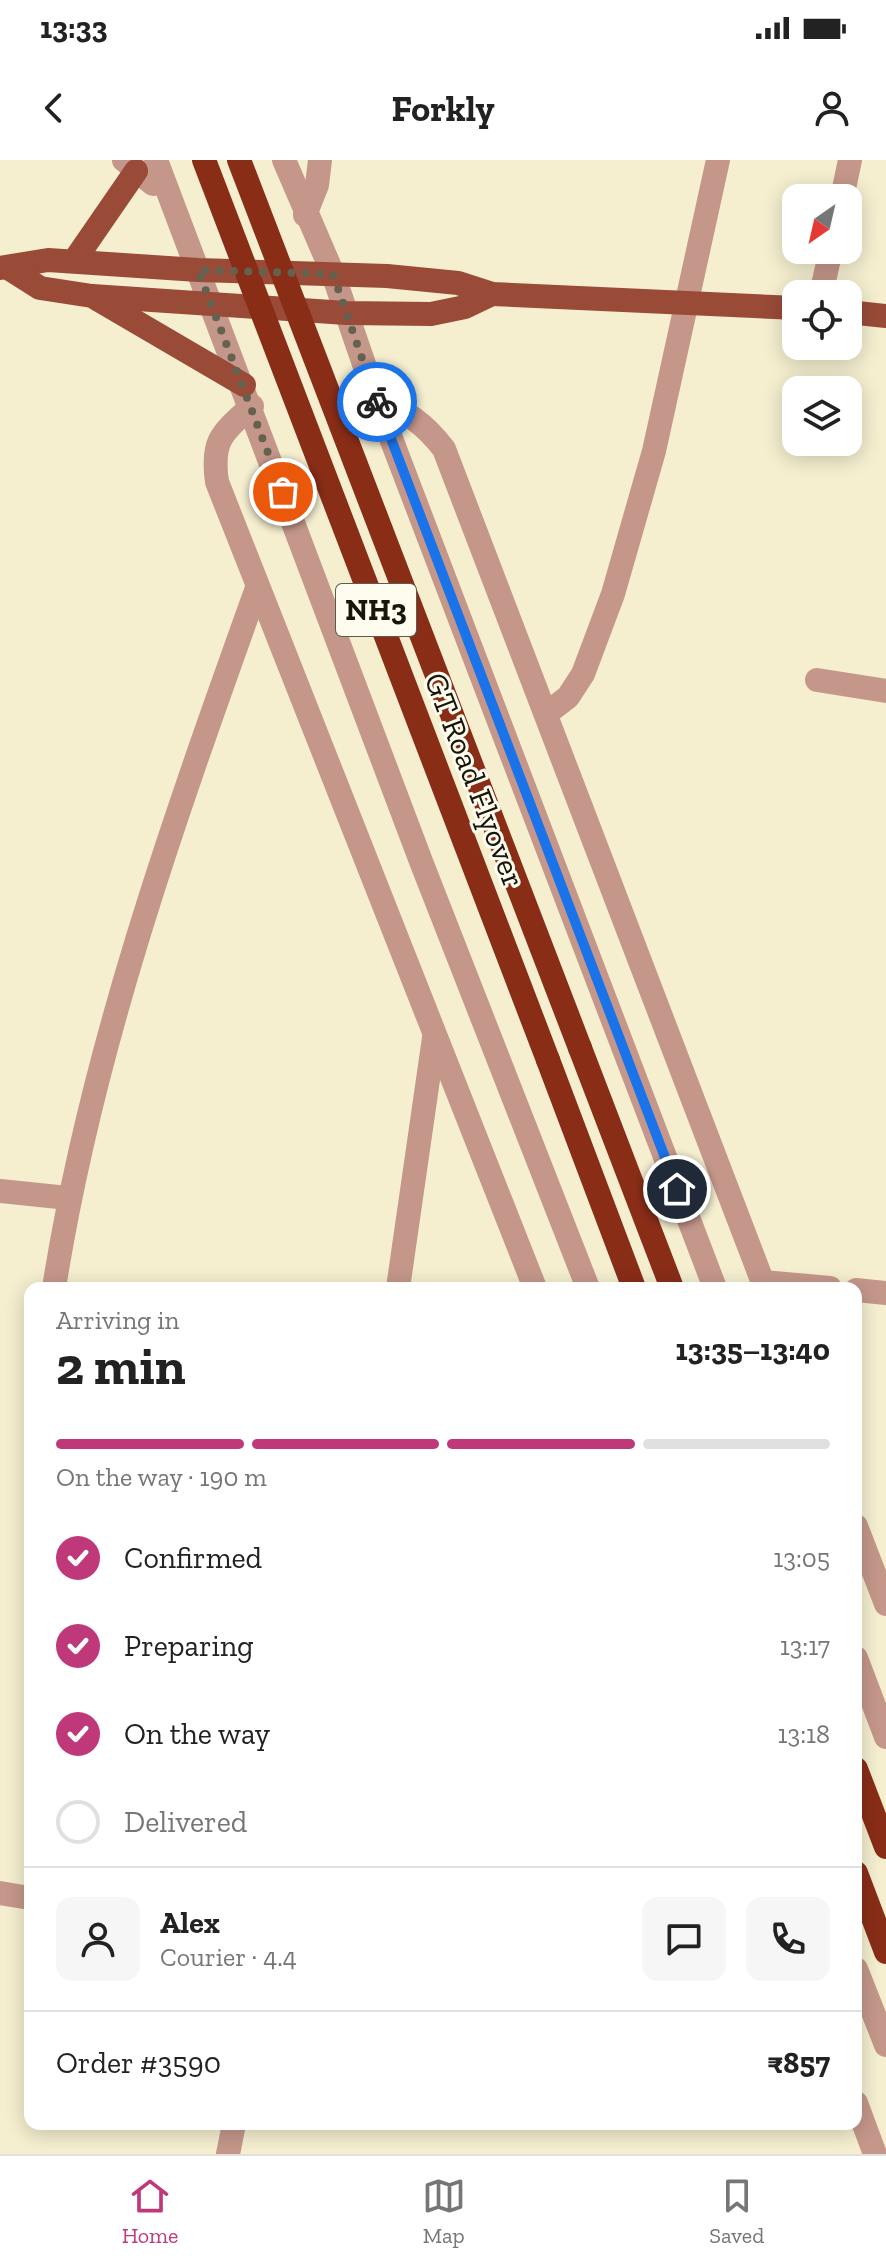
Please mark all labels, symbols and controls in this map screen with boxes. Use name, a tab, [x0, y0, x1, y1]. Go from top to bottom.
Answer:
text: 13:33	[40, 10, 108, 46]
icon: back	[32, 86, 76, 130]
icon: person	[810, 86, 854, 130]
text: Forkly	[391, 87, 495, 130]
north arrow	[782, 184, 862, 264]
map controls	[782, 184, 862, 456]
button: locate	[782, 280, 862, 360]
courier	[337, 362, 417, 442]
button: layers	[782, 376, 862, 456]
icon: bike	[355, 380, 399, 424]
pin	[249, 458, 317, 526]
icon: bag	[261, 470, 305, 514]
road number: NH3	[336, 584, 416, 636]
street label: GT Road Flyover	[417, 667, 533, 893]
pin	[643, 1155, 711, 1223]
icon: home	[655, 1167, 699, 1211]
text: Arriving in	[56, 1304, 179, 1336]
text: 13:35–13:40	[676, 1332, 830, 1368]
text: 2 min	[56, 1335, 186, 1397]
text: On the way · 190 m	[56, 1461, 267, 1493]
icon: check	[56, 1536, 100, 1580]
text: Confirmed	[124, 1540, 262, 1576]
text: 13:05	[773, 1542, 830, 1574]
icon: check	[56, 1624, 100, 1668]
text: Preparing	[124, 1628, 254, 1664]
text: 13:17	[780, 1630, 830, 1662]
icon: check	[56, 1712, 100, 1756]
text: On the way	[124, 1716, 270, 1752]
text: 13:18	[777, 1718, 830, 1750]
text: Delivered	[124, 1804, 247, 1840]
button: person	[56, 1897, 140, 1981]
button: chat	[642, 1897, 726, 1981]
button: phone	[746, 1897, 830, 1981]
text: Alex	[160, 1905, 220, 1941]
text: Courier · 4.4	[160, 1941, 297, 1973]
text: Order #3590	[56, 2045, 221, 2081]
text: ₹857	[767, 2045, 830, 2081]
tab: Home	[122, 2174, 178, 2249]
tab: Map	[422, 2174, 466, 2249]
tab: Saved	[709, 2174, 764, 2249]

